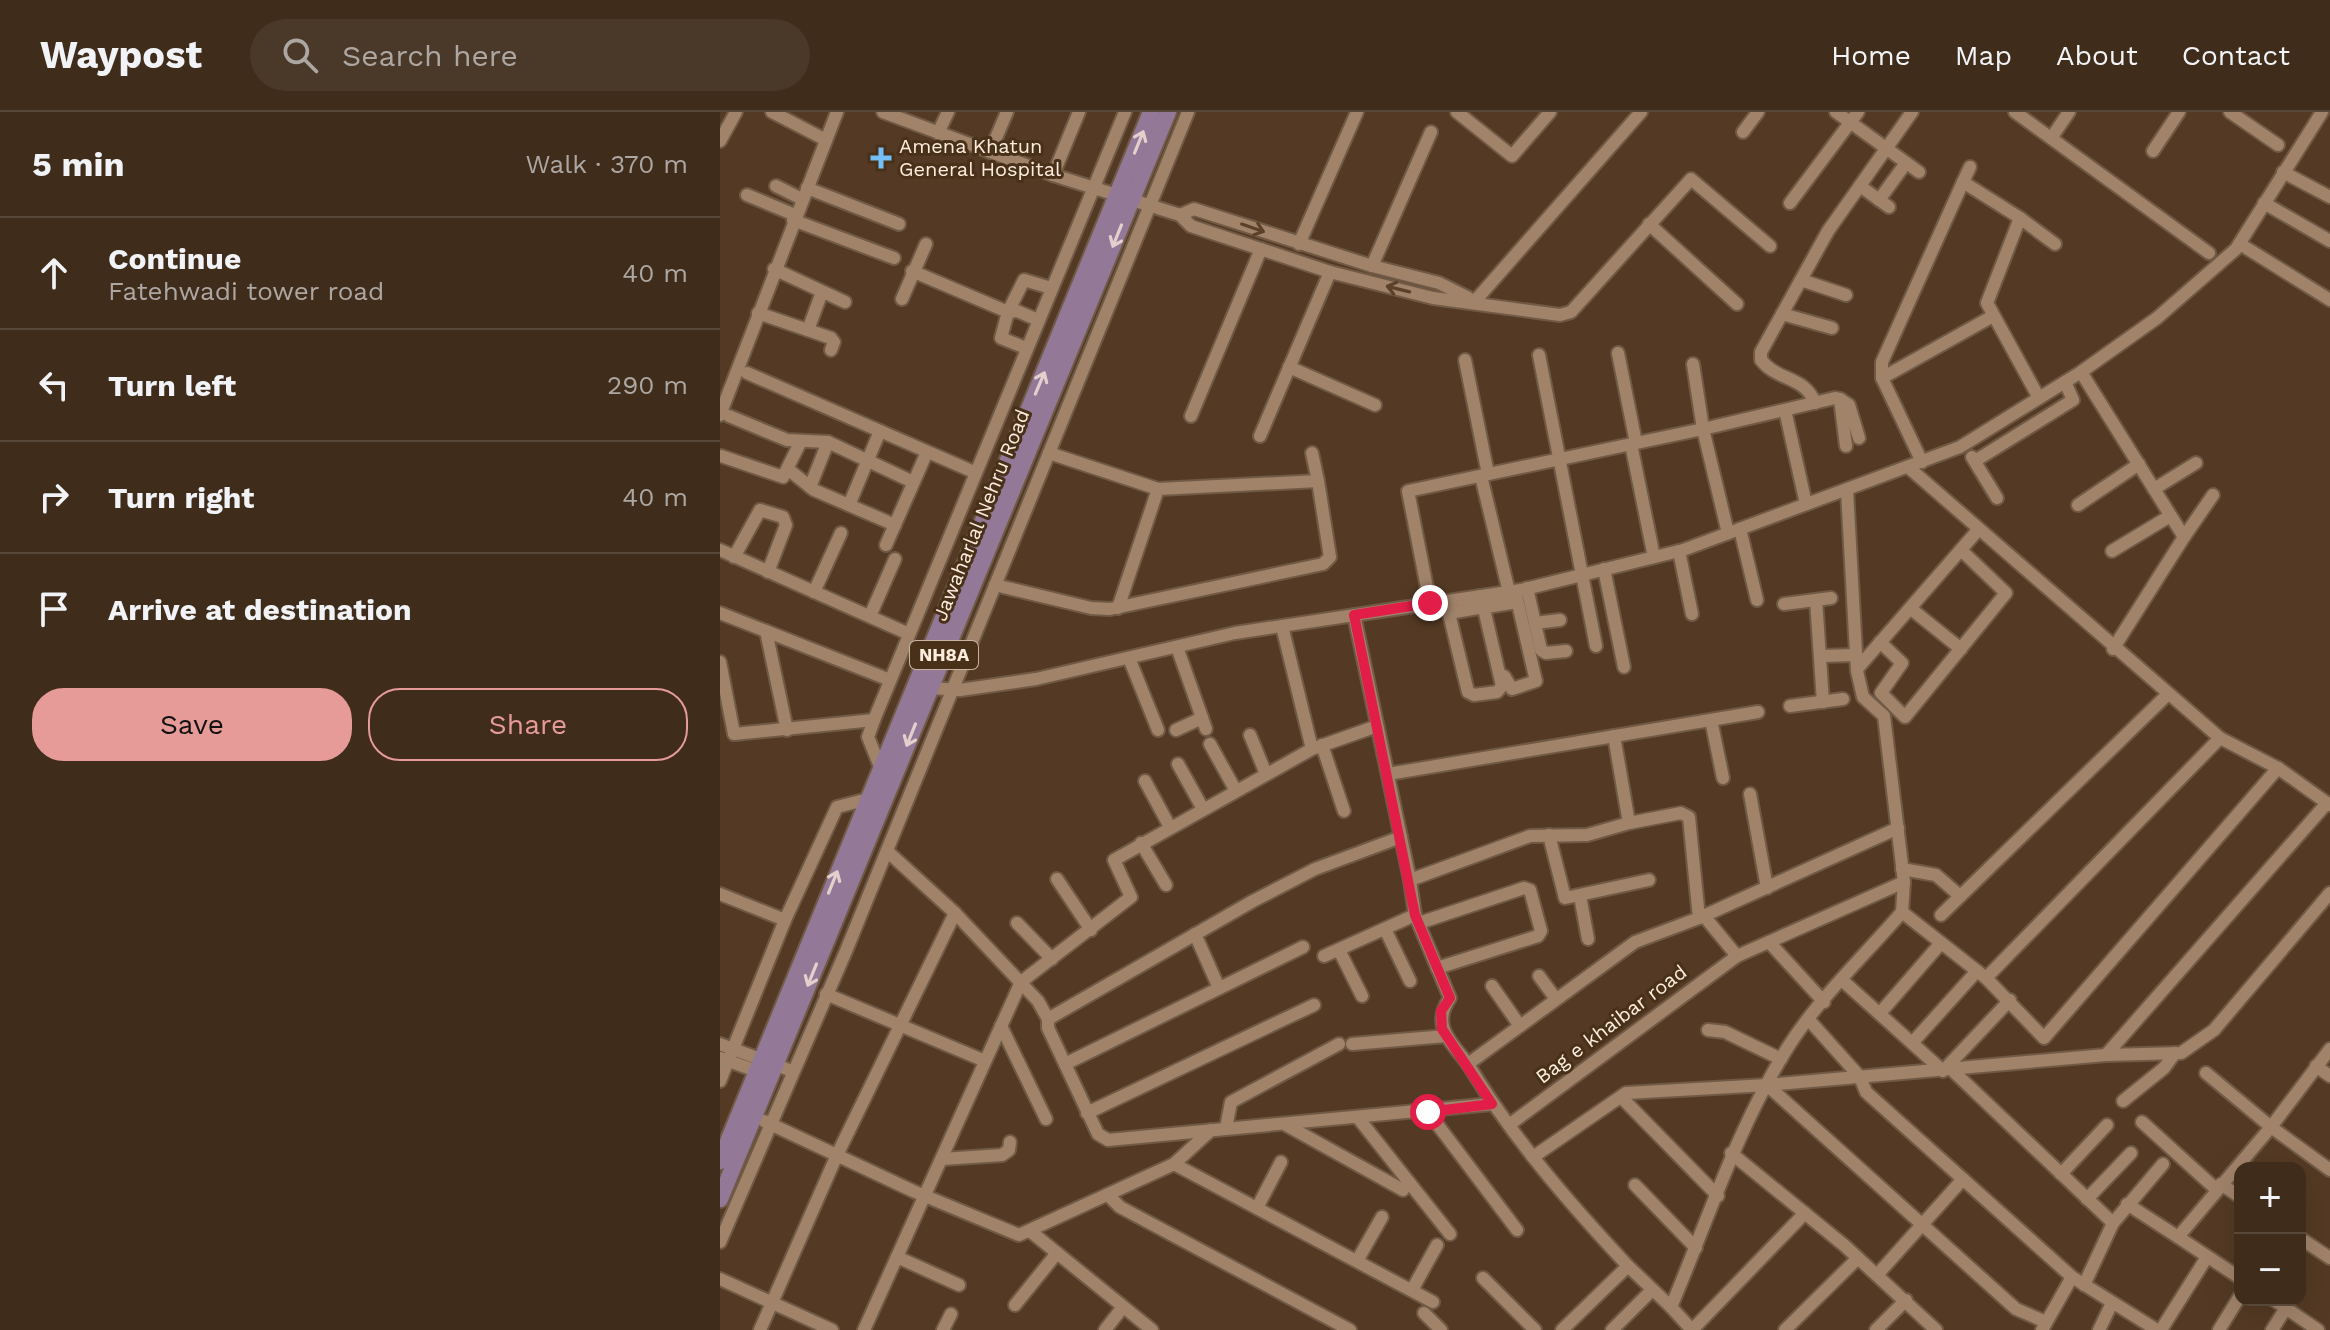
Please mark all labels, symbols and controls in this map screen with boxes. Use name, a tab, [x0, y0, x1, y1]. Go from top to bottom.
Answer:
search box	[250, 19, 810, 91]
text: Waypost	[40, 33, 202, 77]
icon: search	[278, 33, 322, 77]
text: Search here	[342, 38, 518, 73]
text: Home	[1831, 39, 1911, 72]
text: Map	[1955, 39, 2012, 72]
text: About	[2056, 39, 2138, 72]
text: Contact	[2182, 39, 2290, 72]
one-way arrow	[1133, 130, 1147, 155]
place label: Amena Khatun General Hospital	[899, 134, 1061, 181]
text: 5 min	[32, 144, 125, 184]
marker: Amena Khatun General Hospital	[870, 147, 892, 169]
text: Walk · 370 m	[526, 149, 688, 179]
one-way arrow	[1241, 222, 1266, 237]
one-way arrow	[1109, 223, 1124, 248]
text: Continue	[108, 241, 241, 276]
icon: ahead	[32, 251, 76, 295]
text: 40 m	[622, 258, 688, 288]
text: Fatehwadi tower road	[108, 276, 384, 306]
one-way arrow	[1386, 281, 1411, 296]
icon: left	[32, 363, 76, 407]
text: Turn left	[108, 368, 236, 403]
text: 290 m	[607, 370, 688, 400]
one-way arrow	[1034, 371, 1048, 396]
street label: Jawaharlal Nehru Road	[928, 406, 1034, 624]
icon: right	[32, 475, 76, 519]
text: Turn right	[108, 480, 254, 515]
text: 40 m	[622, 482, 688, 512]
route end	[1412, 585, 1448, 621]
icon: arrive	[32, 587, 76, 631]
text: Arrive at destination	[108, 592, 412, 627]
road number: NH8A	[910, 641, 978, 669]
button: Save	[32, 688, 352, 761]
button: Share	[368, 688, 688, 761]
one-way arrow	[903, 722, 918, 747]
one-way arrow	[827, 870, 842, 895]
street label: Bag e khaibar road	[1531, 959, 1691, 1089]
one-way arrow	[804, 962, 818, 987]
route start	[1410, 1094, 1446, 1130]
map controls	[2234, 1162, 2306, 1306]
button: +	[2234, 1162, 2306, 1234]
button: −	[2234, 1234, 2306, 1306]

